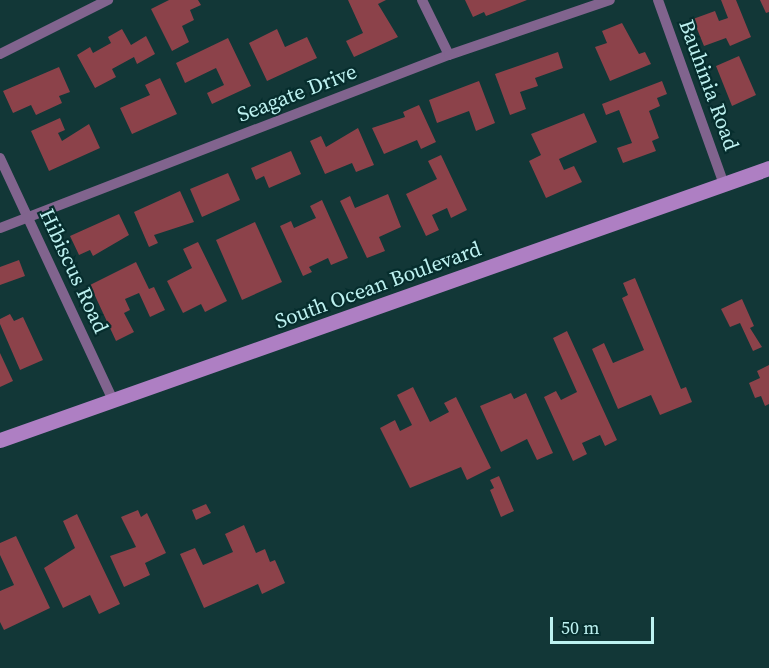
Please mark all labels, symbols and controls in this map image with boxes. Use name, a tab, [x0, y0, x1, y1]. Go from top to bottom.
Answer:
street label: Bauhinia Road	[674, 16, 744, 154]
street label: Seagate Drive	[234, 59, 360, 127]
street label: Hibiscus Road	[34, 205, 114, 337]
street label: South Ocean Boulevard	[272, 236, 484, 334]
scale bar	[553, 605, 656, 643]
text: 50 m	[561, 615, 599, 640]

